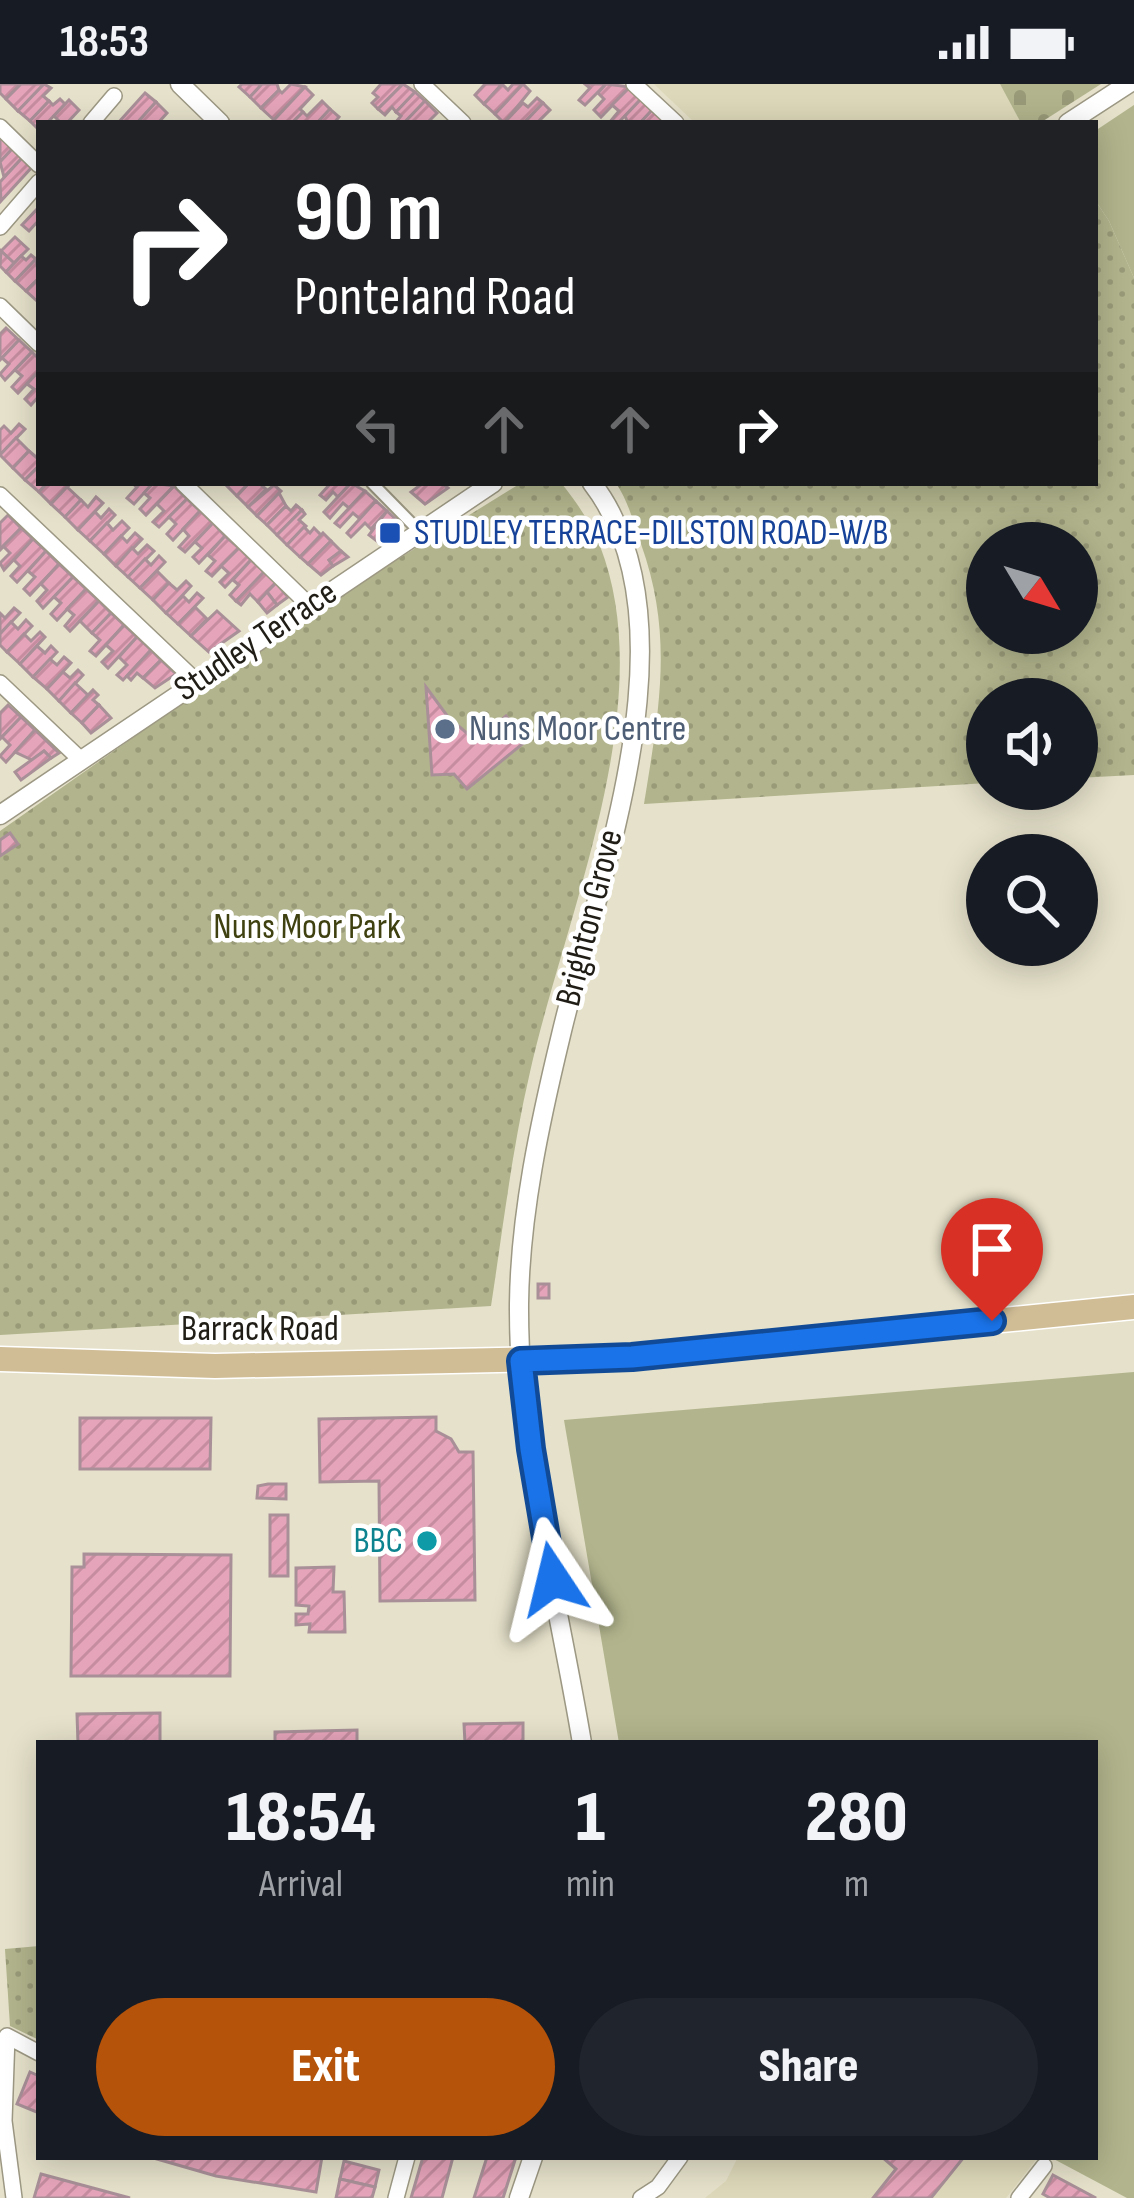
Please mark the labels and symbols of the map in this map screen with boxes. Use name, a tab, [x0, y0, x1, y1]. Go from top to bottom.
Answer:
place label: STUDLEY TERRACE-DILSTON ROAD-W/B	[414, 512, 888, 555]
marker: STUDLEY TERRACE-DILSTON ROAD-W/B	[377, 520, 403, 546]
north arrow	[966, 522, 1098, 654]
street label: Studley Terrace	[167, 571, 345, 711]
place label: Nuns Moor Centre	[469, 708, 686, 751]
marker: Nuns Moor Centre	[432, 716, 458, 742]
street label: Brighton Grove	[547, 825, 633, 1011]
park label: Nuns Moor Park	[213, 906, 401, 949]
pin	[941, 1198, 1043, 1321]
street label: Barrack Road	[181, 1308, 339, 1351]
position arrow	[490, 1516, 616, 1642]
place label: BBC	[353, 1520, 403, 1563]
marker: BBC	[414, 1528, 440, 1554]

